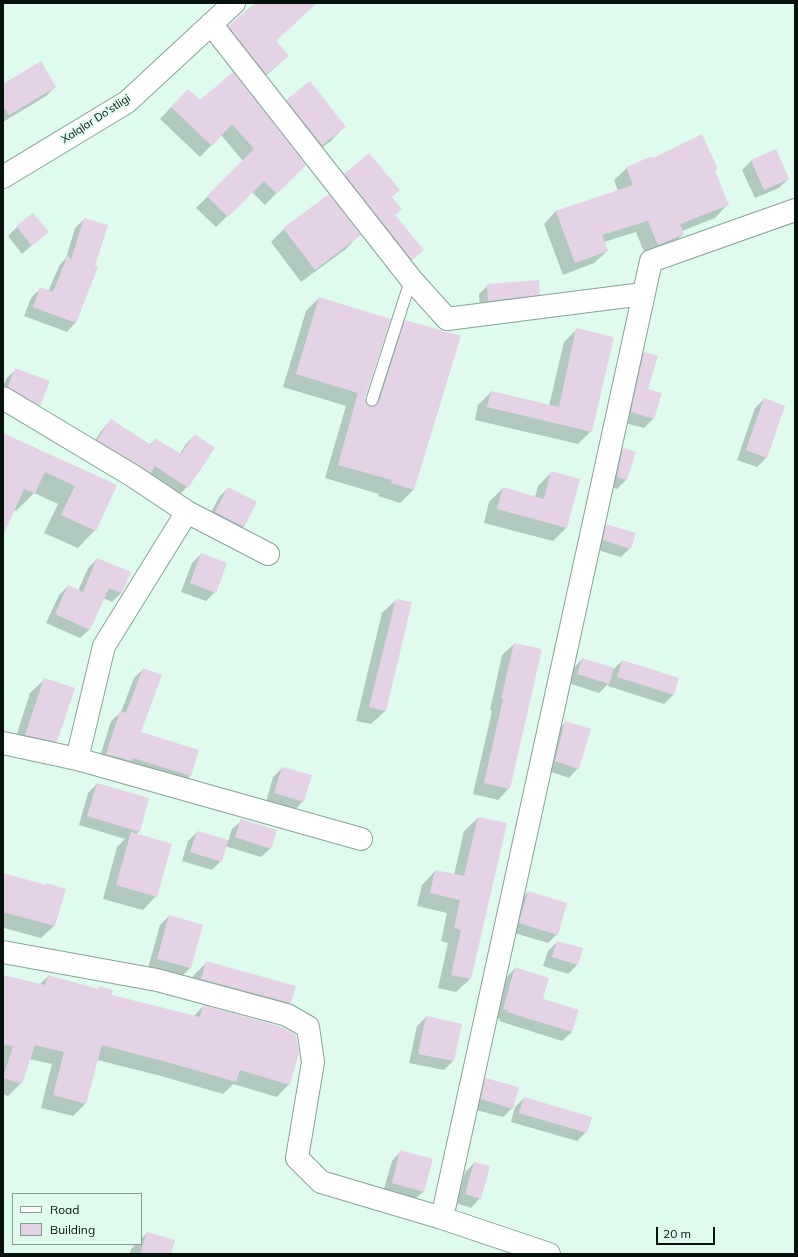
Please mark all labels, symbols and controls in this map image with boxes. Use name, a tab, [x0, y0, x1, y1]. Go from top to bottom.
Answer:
street label: Xalqlar Do'stligi	[59, 92, 133, 146]
legend	[12, 1193, 142, 1245]
text: Road	[50, 1202, 79, 1217]
scale bar	[658, 1219, 717, 1245]
text: Building	[50, 1222, 95, 1237]
text: 20 m	[663, 1226, 691, 1241]

